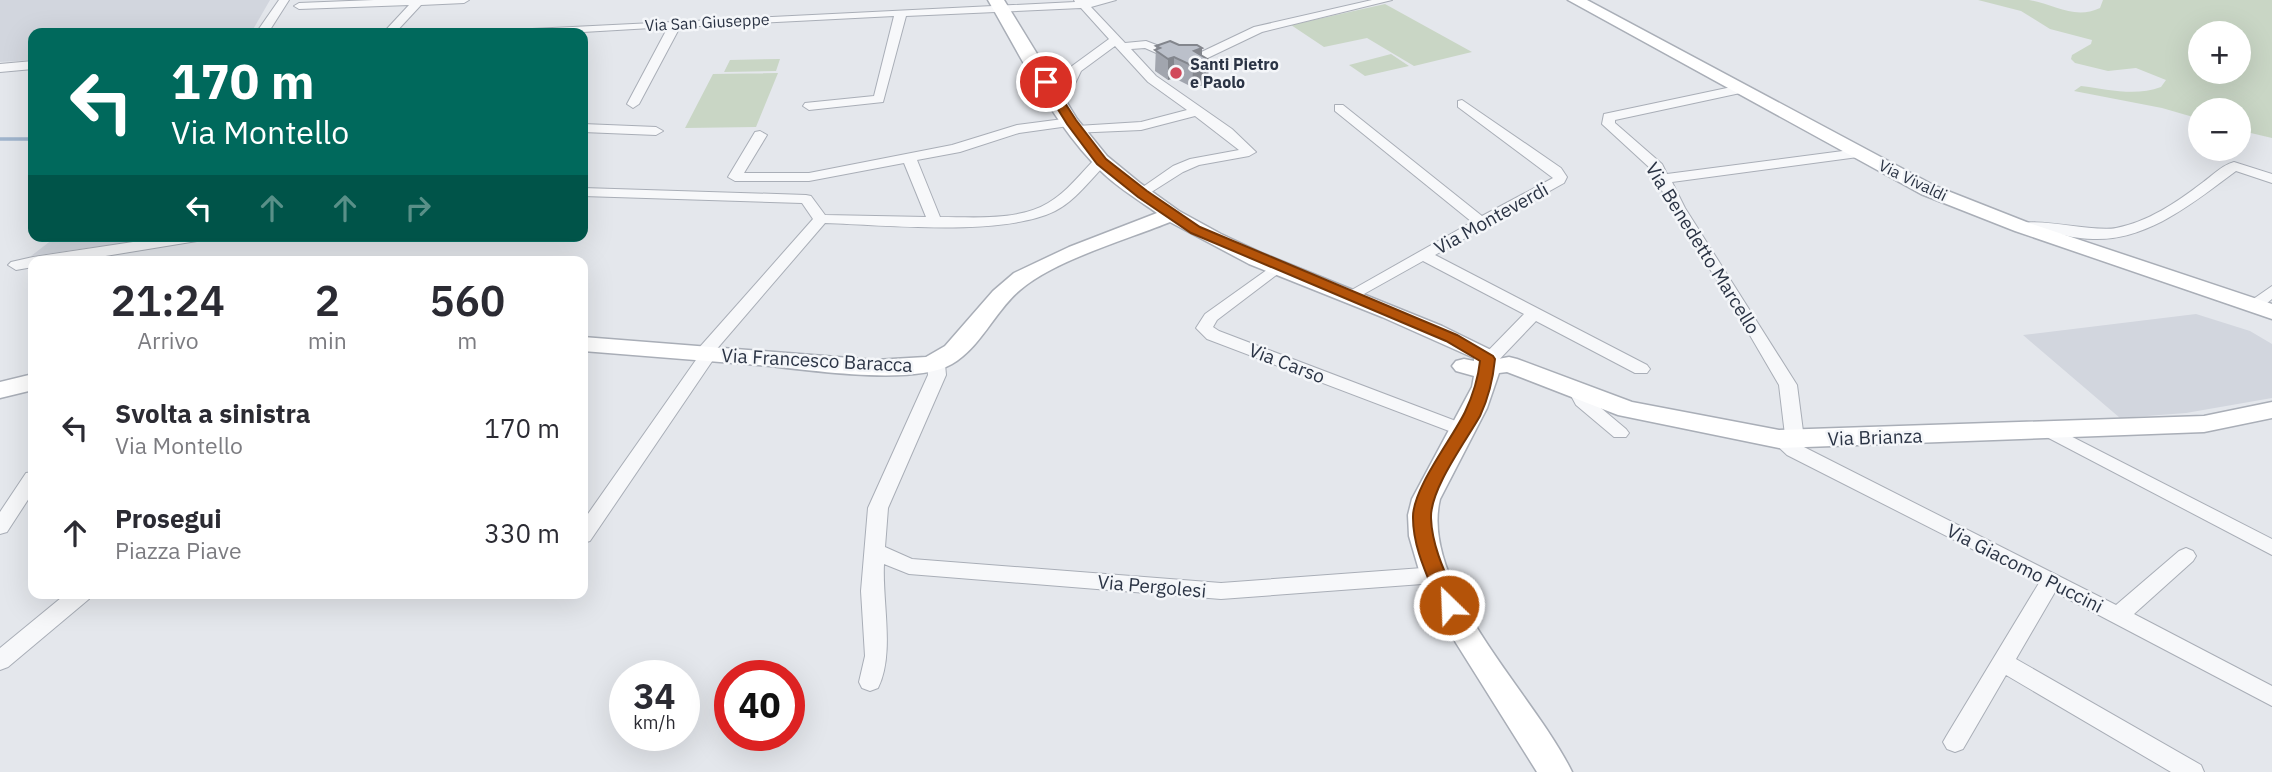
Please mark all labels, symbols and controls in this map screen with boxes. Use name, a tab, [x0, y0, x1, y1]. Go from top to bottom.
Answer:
street label: Via San Giuseppe	[644, 9, 770, 35]
map controls	[2188, 21, 2251, 161]
button: +	[2188, 21, 2251, 84]
text: 170 m	[171, 49, 315, 112]
pin	[1016, 52, 1076, 112]
place label: Santi Pietro e Paolo	[1190, 54, 1279, 92]
icon: left	[56, 56, 147, 147]
icon: arrive	[1027, 63, 1065, 101]
marker: Santi Pietro e Paolo	[1168, 65, 1184, 81]
button: −	[2188, 98, 2251, 161]
text: Via Montello	[171, 111, 349, 153]
street label: Via Vivaldi	[1875, 155, 1951, 205]
street label: Via Benedetto Marcello	[1640, 158, 1766, 338]
street label: Via Monteverdi	[1430, 177, 1552, 259]
icon: left	[180, 189, 218, 227]
icon: ahead	[253, 189, 291, 227]
icon: ahead	[326, 189, 364, 227]
icon: right	[399, 189, 437, 227]
text: 21:24	[111, 273, 225, 328]
text: 2	[315, 273, 340, 328]
text: 560	[430, 273, 505, 328]
text: Arrivo	[137, 325, 199, 355]
text: min	[308, 325, 347, 355]
text: m	[457, 325, 477, 355]
street label: Via Carso	[1245, 338, 1329, 388]
street label: Via Francesco Baracca	[721, 343, 913, 377]
text: Svolta a sinistra	[115, 396, 311, 430]
icon: left	[56, 409, 94, 447]
text: 170 m	[484, 411, 560, 445]
street label: Via Brianza	[1827, 423, 1923, 451]
text: Via Montello	[115, 430, 243, 460]
text: Prosegui	[115, 501, 222, 535]
icon: ahead	[56, 514, 94, 552]
text: 330 m	[484, 516, 560, 550]
street label: Via Giacomo Puccini	[1943, 518, 2107, 618]
text: Piazza Piave	[115, 535, 242, 565]
position arrow	[1412, 568, 1486, 642]
street label: Via Pergolesi	[1097, 569, 1207, 603]
speed limit sign: 40	[714, 660, 805, 751]
text: 34	[633, 673, 676, 719]
text: km/h	[633, 711, 676, 734]

